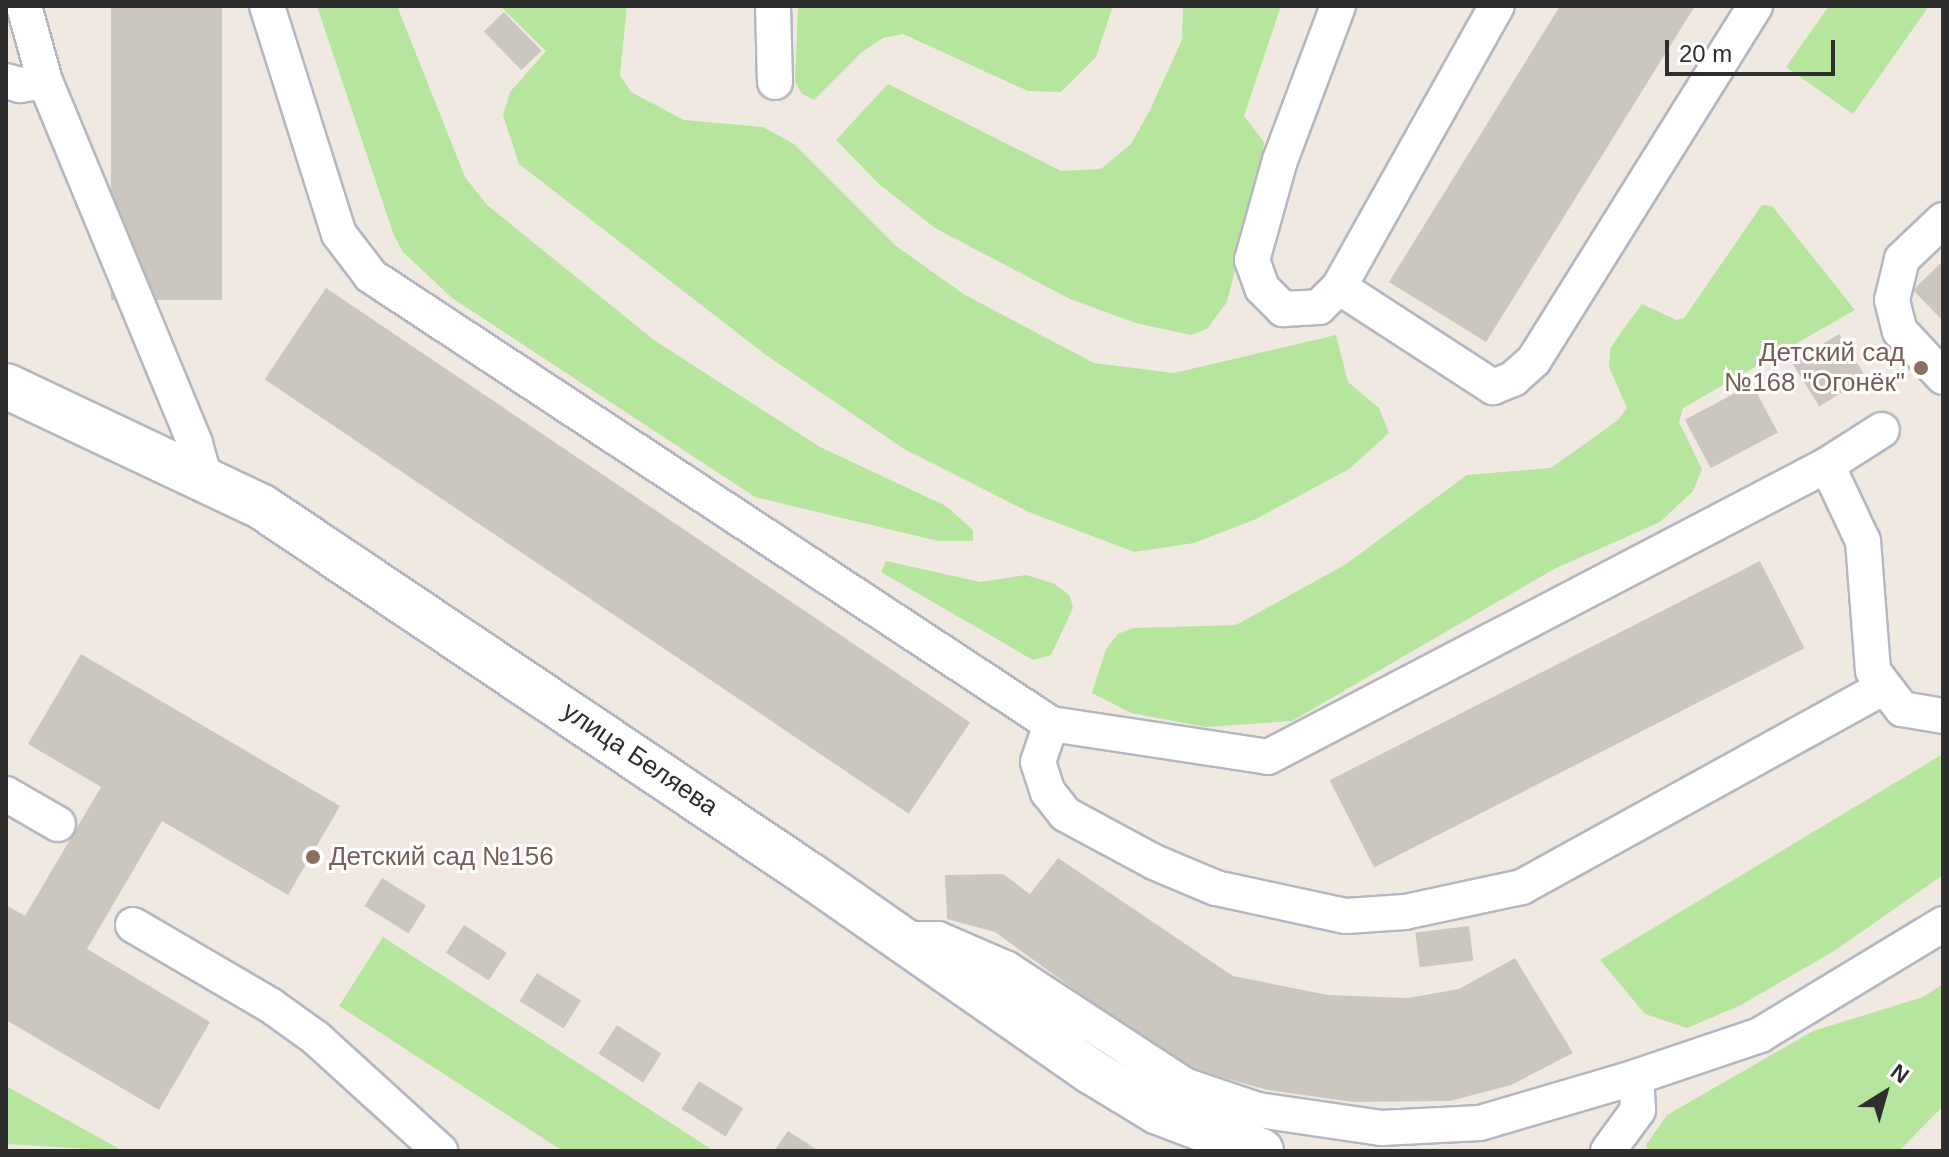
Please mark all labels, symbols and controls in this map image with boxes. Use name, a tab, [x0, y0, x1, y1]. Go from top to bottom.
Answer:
scale bar	[1669, 24, 1839, 74]
text: 20 m	[1679, 40, 1732, 67]
place label: Детский сад №168 "Огонёк"	[1724, 337, 1905, 398]
marker: Детский сад №168 "Огонёк"	[1912, 359, 1930, 377]
street label: улица Беляева	[556, 695, 724, 823]
place label: Детский сад №156	[329, 841, 554, 873]
marker: Детский сад №156	[304, 848, 322, 866]
north arrow	[1845, 1053, 1925, 1133]
text: N	[1886, 1059, 1914, 1088]

